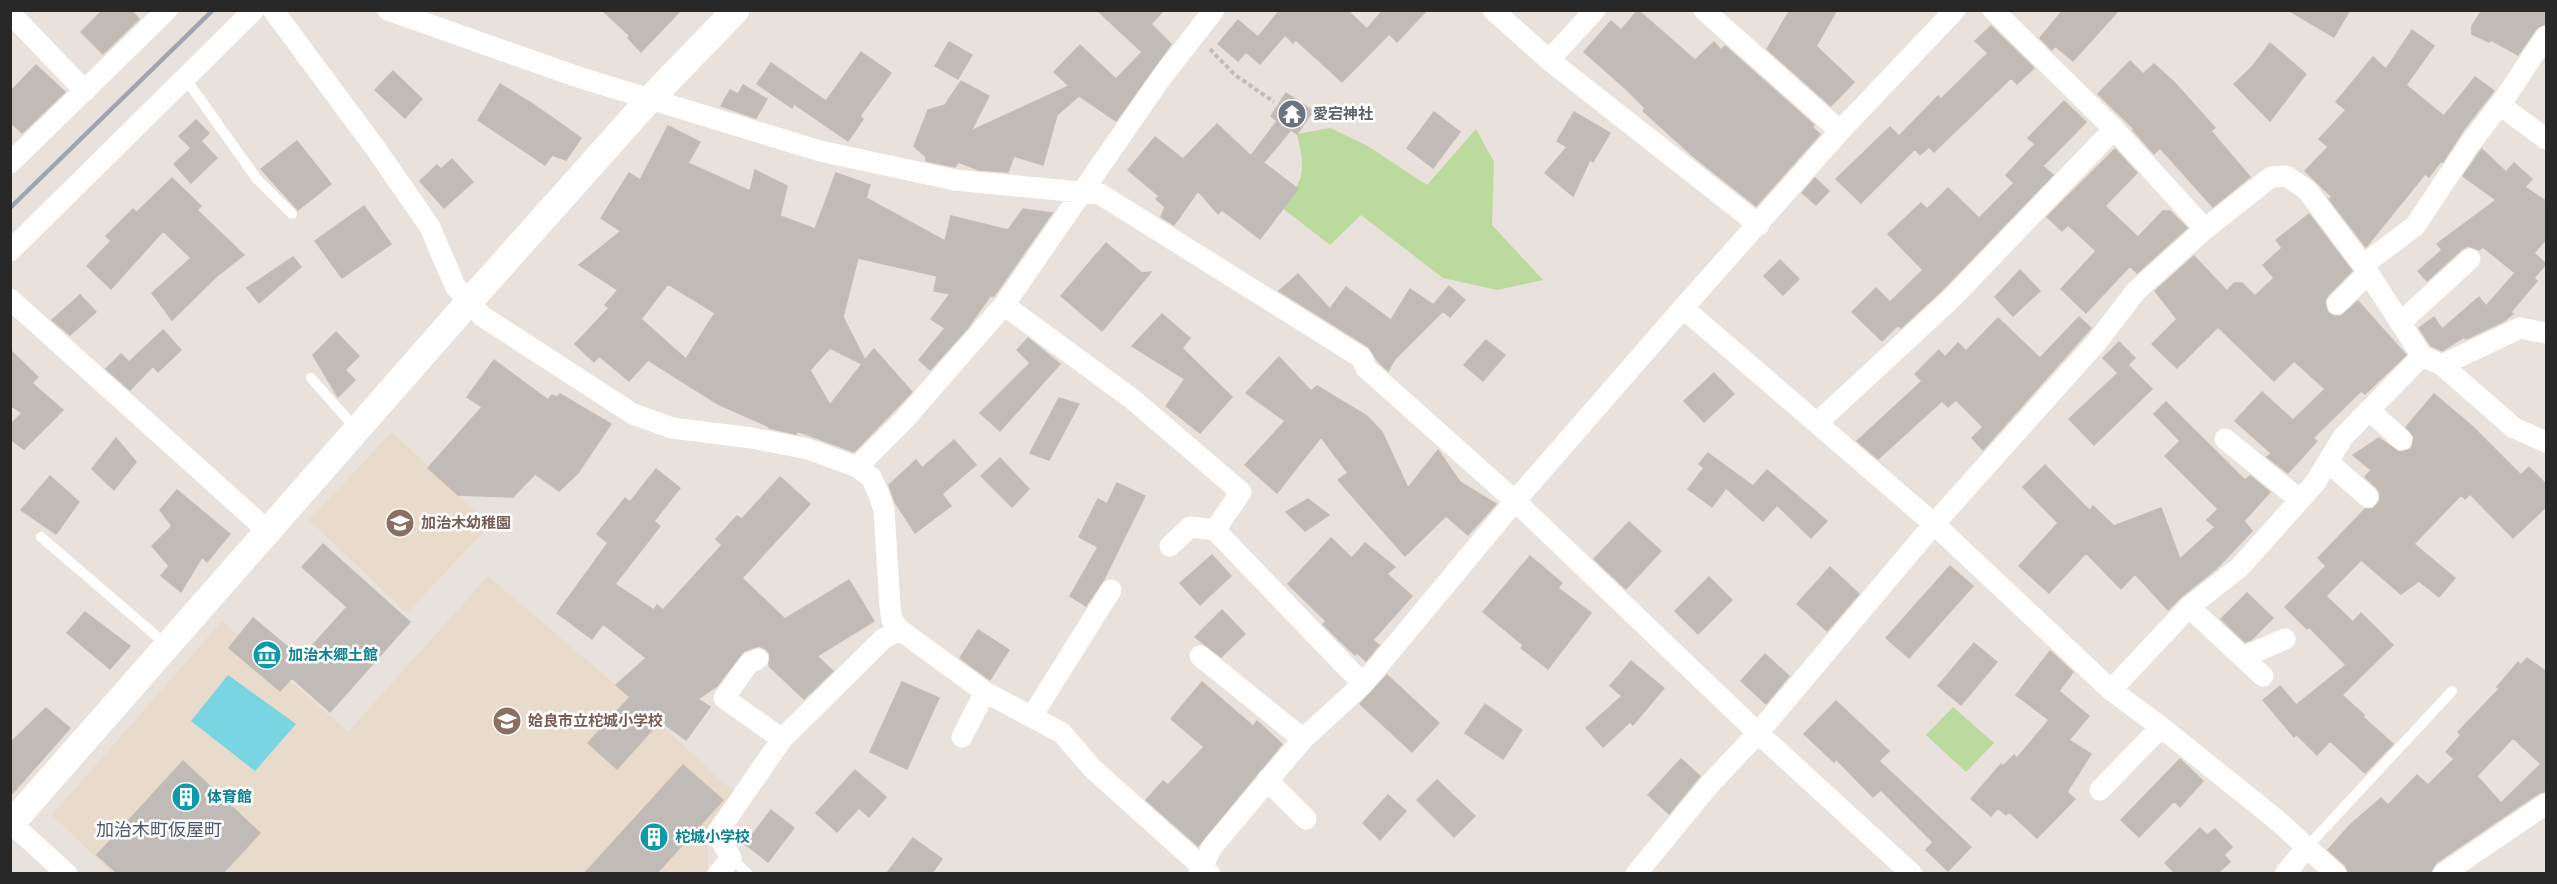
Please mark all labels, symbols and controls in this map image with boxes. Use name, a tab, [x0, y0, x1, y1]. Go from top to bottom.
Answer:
temple icon: 愛宕神社	[1276, 98, 1308, 130]
place label: 愛宕神社	[1313, 104, 1373, 124]
school or university icon: 加治木幼稚園	[384, 507, 416, 539]
place label: 加治木幼稚園	[421, 513, 511, 533]
museum icon: 加治木郷土館	[251, 639, 283, 671]
place label: 加治木郷土館	[288, 645, 378, 665]
school or university icon: 姶良市立柁城小学校	[491, 705, 523, 737]
place label: 姶良市立柁城小学校	[528, 711, 663, 731]
building icon: 体育館	[170, 781, 202, 813]
place label: 体育館	[207, 787, 252, 807]
district label: 加治木町仮屋町	[96, 818, 222, 842]
building icon: 柁城小学校	[638, 821, 670, 853]
place label: 柁城小学校	[675, 827, 750, 847]

